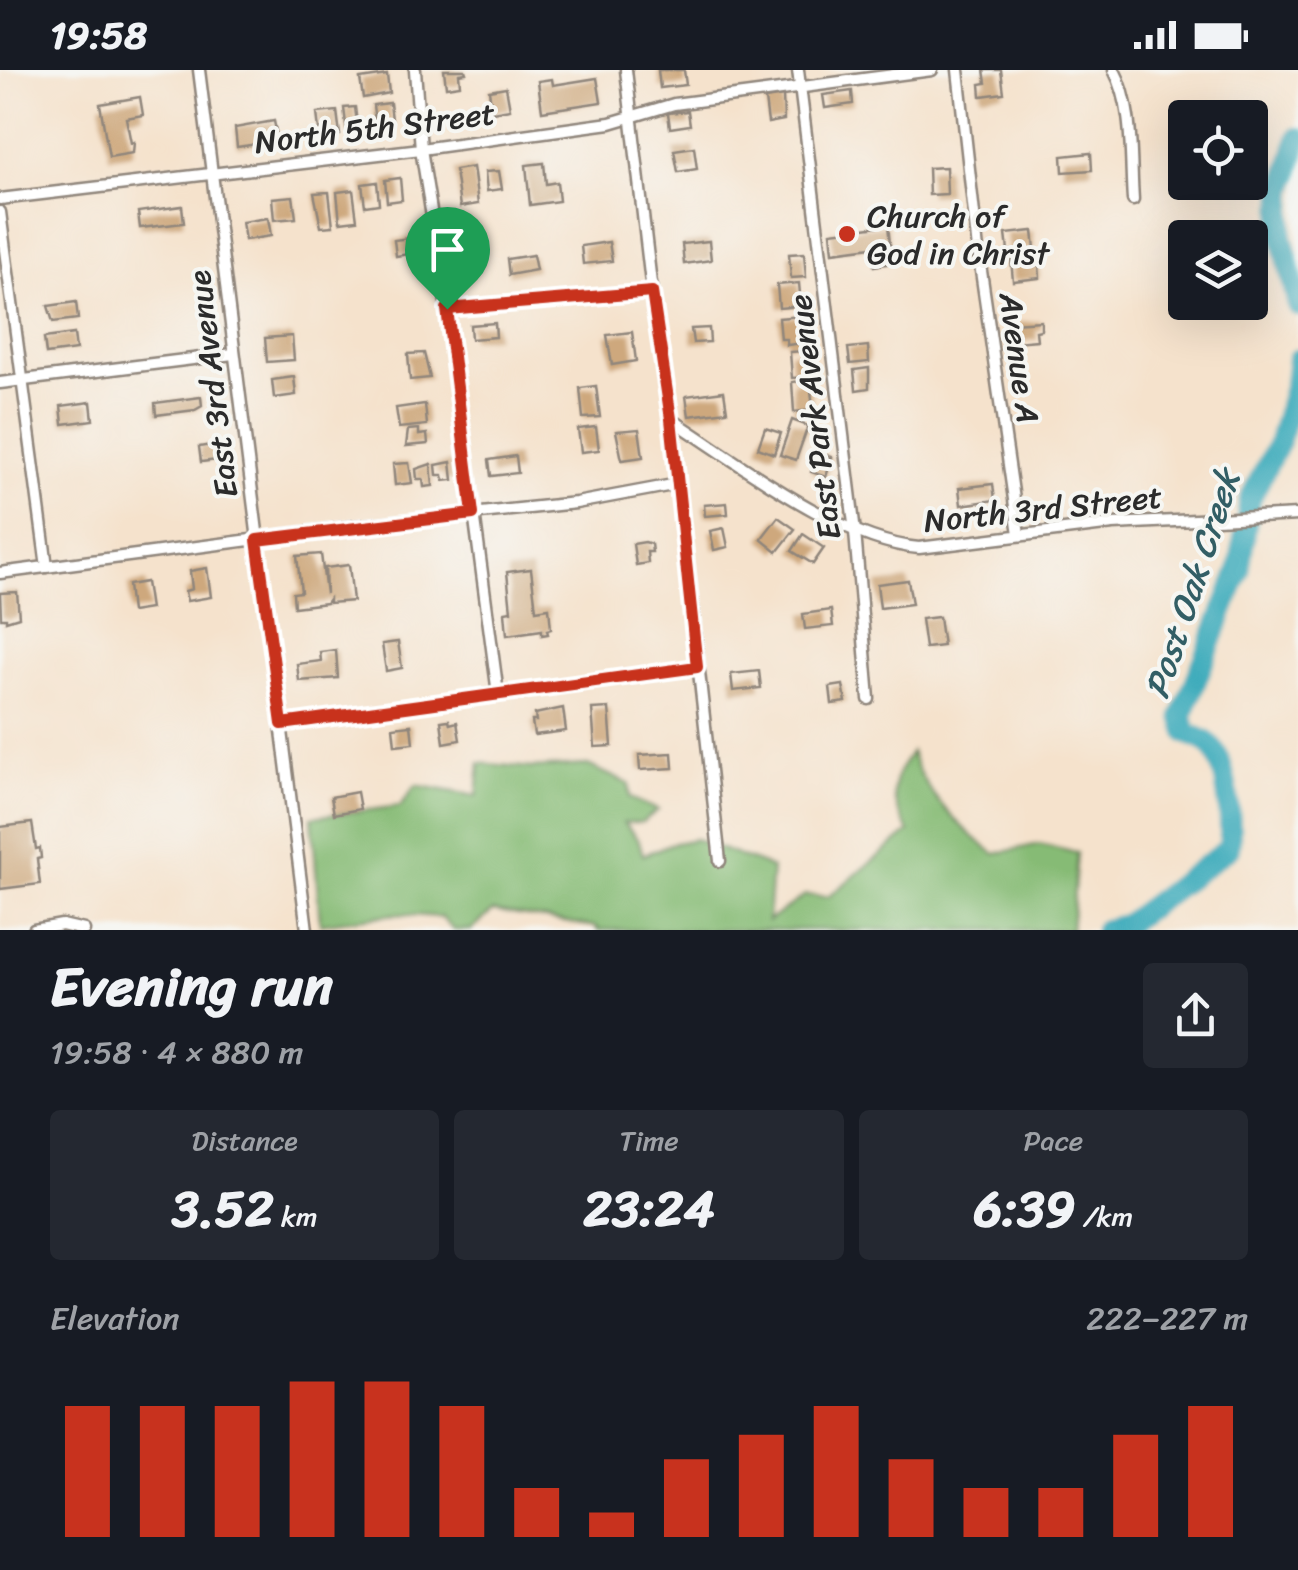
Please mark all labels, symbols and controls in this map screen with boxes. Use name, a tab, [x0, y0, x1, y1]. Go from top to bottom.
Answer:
text: 19:58	[50, 2, 147, 69]
street label: North 5th Street	[251, 85, 499, 171]
map controls	[1168, 100, 1268, 320]
button: locate	[1168, 100, 1268, 200]
place label: Church of God in Christ	[867, 188, 1050, 282]
pin	[405, 207, 490, 310]
button: layers	[1168, 220, 1268, 320]
icon: arrive	[420, 222, 475, 277]
marker: Church of God in Christ	[836, 223, 858, 245]
street label: East 3rd Avenue	[171, 267, 255, 501]
street label: Avenue A	[981, 288, 1056, 427]
street label: East Park Avenue	[772, 291, 858, 543]
water label: Post Oak Creek	[1126, 457, 1259, 706]
street label: North 3rd Street	[921, 468, 1165, 550]
text: Evening run	[50, 938, 333, 1035]
button: share	[1143, 963, 1248, 1068]
text: 19:58 · 4 × 880 m	[50, 1024, 303, 1081]
text: Distance	[192, 1116, 298, 1165]
text: Time	[619, 1116, 679, 1165]
text: Pace	[1024, 1116, 1083, 1165]
text: 3.52	[172, 1165, 274, 1254]
text: 23:24	[583, 1165, 715, 1254]
text: 6:39	[974, 1165, 1075, 1254]
text: km	[274, 1192, 317, 1241]
text: /km	[1075, 1192, 1133, 1241]
text: Elevation	[50, 1290, 180, 1347]
text: 222–227 m	[1086, 1290, 1248, 1347]

